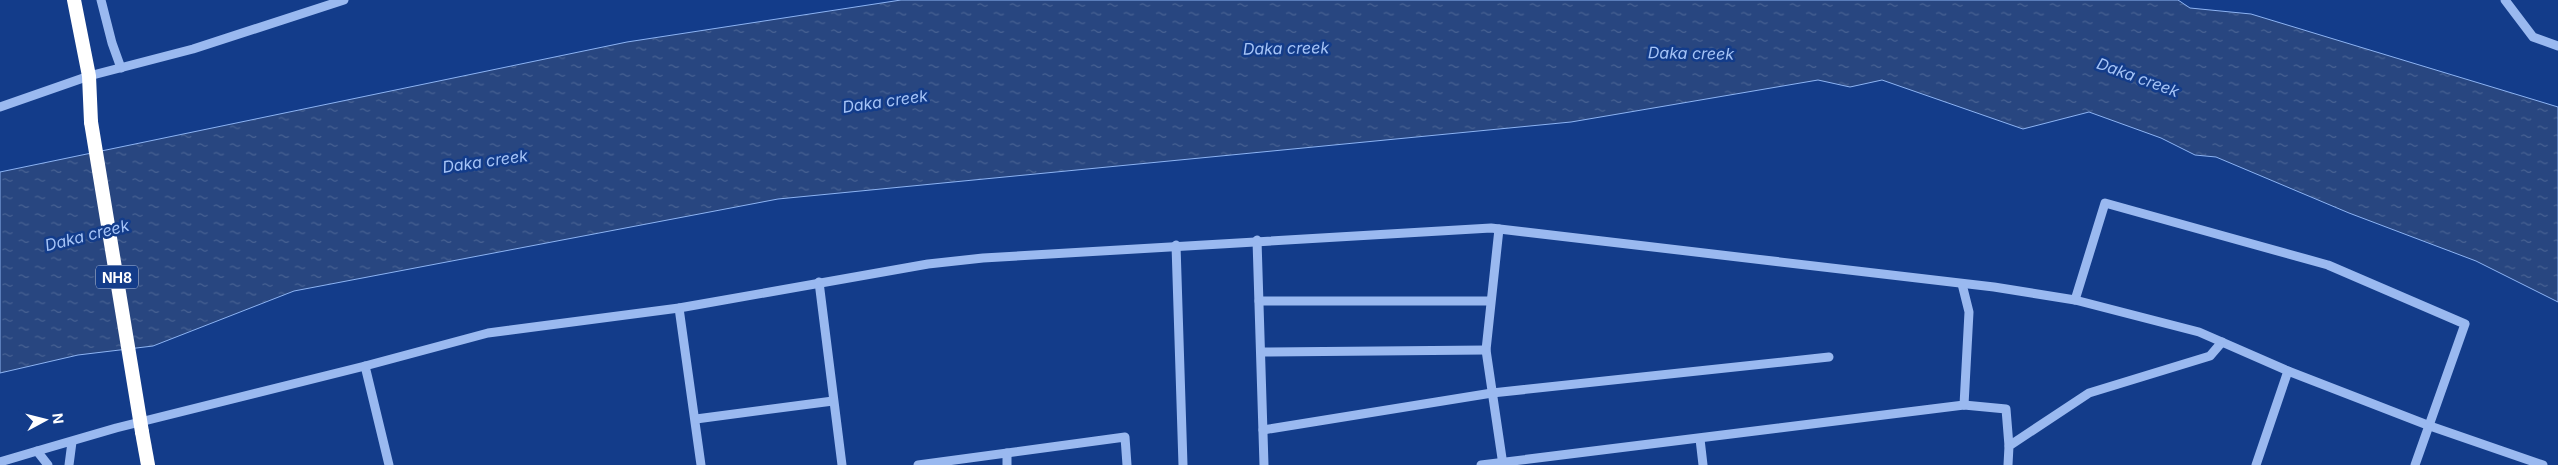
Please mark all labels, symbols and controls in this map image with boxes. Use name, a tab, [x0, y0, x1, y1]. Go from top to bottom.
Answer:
water label: Daka creek	[1243, 37, 1329, 59]
water label: Daka creek	[1648, 42, 1734, 64]
water label: Daka creek	[2094, 53, 2182, 101]
water label: Daka creek	[841, 85, 929, 117]
water label: Daka creek	[441, 145, 529, 177]
water label: Daka creek	[43, 215, 131, 255]
road number: NH8	[96, 266, 138, 288]
north arrow	[20, 395, 70, 445]
text: N	[49, 412, 67, 425]

